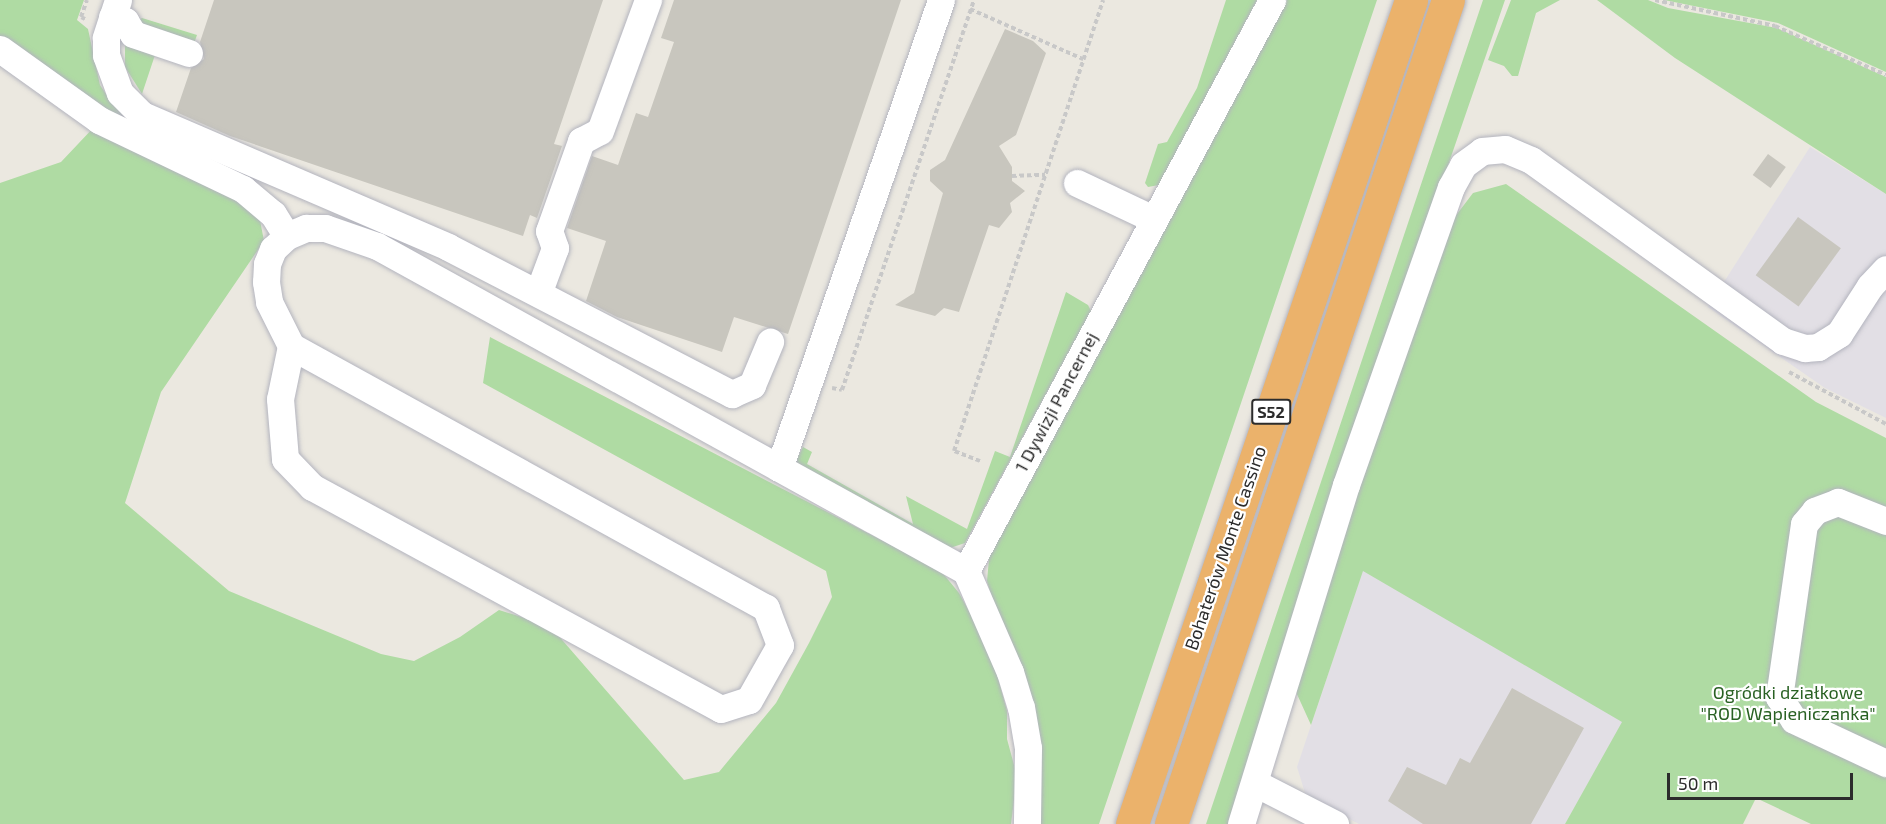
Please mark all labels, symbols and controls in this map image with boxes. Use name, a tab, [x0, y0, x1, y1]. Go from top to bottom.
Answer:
street label: 1 Dywizji Pancernej	[1010, 328, 1102, 476]
road number: S52	[1250, 399, 1292, 425]
street label: Bohaterów Monte Cassino	[1180, 443, 1270, 653]
park label: Ogródki działkowe "ROD Wapieniczanka"	[1700, 682, 1876, 724]
scale bar	[1670, 761, 1856, 799]
text: 50 m	[1678, 772, 1718, 794]

